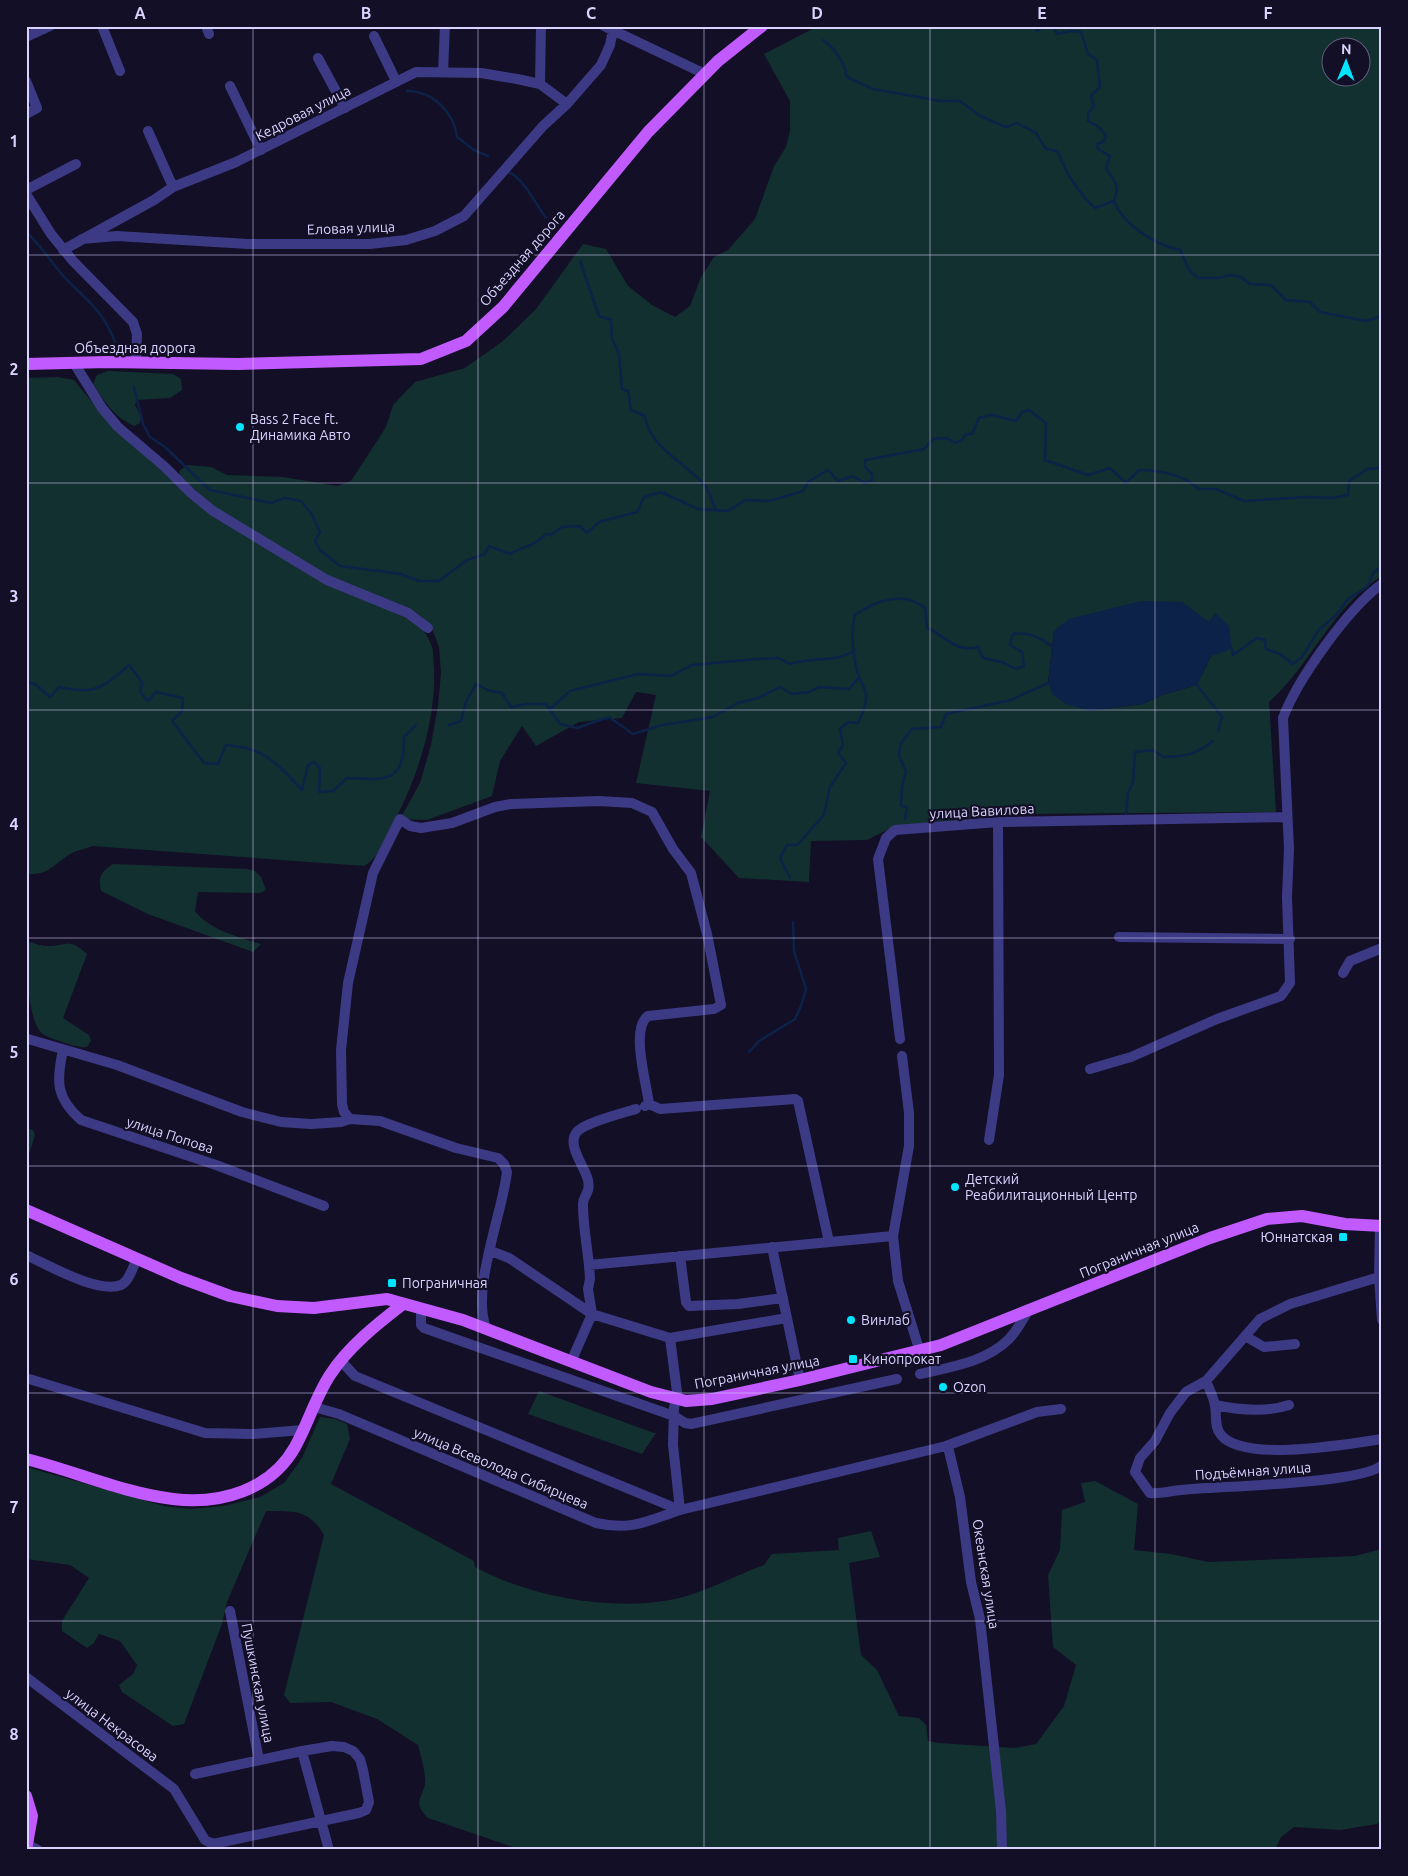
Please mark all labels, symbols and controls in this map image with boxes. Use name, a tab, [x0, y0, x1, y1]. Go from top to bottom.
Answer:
text: A	[134, 4, 146, 22]
text: B	[361, 4, 371, 22]
text: C	[586, 4, 596, 22]
text: D	[811, 4, 823, 22]
text: E	[1037, 4, 1047, 22]
text: F	[1264, 4, 1273, 22]
north arrow	[1320, 38, 1370, 88]
text: N	[1341, 41, 1352, 57]
street label: Кедровая улица	[253, 82, 353, 144]
text: 1	[9, 132, 19, 150]
street label: Объездная дорога	[476, 207, 568, 309]
street label: Еловая улица	[307, 218, 395, 238]
street label: Объездная дорога	[74, 340, 196, 356]
text: 2	[9, 360, 19, 378]
place label: Bass 2 Face ft. Динамика Авто	[250, 411, 351, 443]
marker: Bass 2 Face ft. Динамика Авто	[234, 421, 246, 433]
text: 3	[9, 587, 19, 605]
street label: улица Вавилова	[929, 800, 1035, 822]
text: 4	[9, 815, 19, 833]
text: 5	[9, 1043, 19, 1061]
street label: улица Попова	[124, 1113, 216, 1157]
place label: Детский Реабилитационный Центр	[965, 1171, 1137, 1203]
marker: Детский Реабилитационный Центр	[949, 1181, 961, 1193]
street label: Пограничная улица	[1077, 1219, 1201, 1281]
place label: Юннатская	[1261, 1229, 1333, 1245]
marker: Юннатская	[1337, 1231, 1349, 1243]
text: 6	[9, 1270, 19, 1288]
place label: Пограничная	[402, 1275, 488, 1291]
marker: Пограничная	[386, 1277, 398, 1289]
place label: Винлаб	[861, 1312, 910, 1328]
marker: Винлаб	[845, 1314, 857, 1326]
place label: Кинопрокат	[863, 1351, 941, 1367]
street label: Пограничная улица	[693, 1352, 821, 1392]
marker: Кинопрокат	[847, 1353, 859, 1365]
place label: Ozon	[953, 1379, 986, 1395]
marker: Ozon	[937, 1381, 949, 1393]
street label: улица Всеволода Сибирцева	[411, 1424, 591, 1512]
street label: Подъёмная улица	[1194, 1459, 1312, 1483]
text: 7	[9, 1498, 19, 1516]
street label: Океанская улица	[969, 1518, 1003, 1630]
street label: Пушкинская улица	[239, 1622, 277, 1744]
street label: улица Некрасова	[63, 1685, 161, 1765]
text: 8	[9, 1725, 19, 1743]

